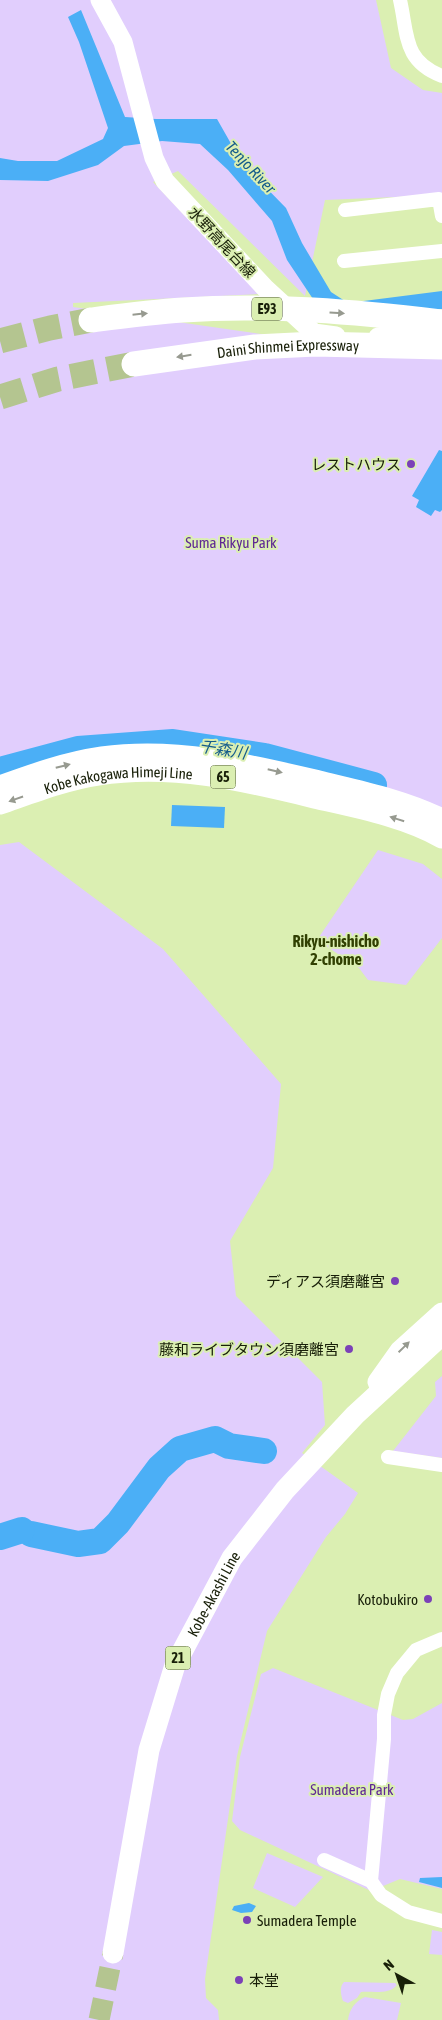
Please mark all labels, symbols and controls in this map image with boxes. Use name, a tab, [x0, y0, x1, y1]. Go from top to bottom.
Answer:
water label: Tenjo River	[222, 137, 280, 198]
street label: 水野高尾台線	[185, 203, 259, 281]
road number: E93	[252, 298, 282, 320]
one-way arrow	[329, 309, 345, 317]
one-way arrow	[132, 310, 148, 318]
street label: Daini Shinmei Expressway	[216, 336, 359, 361]
one-way arrow	[176, 352, 192, 360]
place label: レストハウス	[311, 456, 401, 473]
marker: レストハウス	[405, 458, 417, 470]
park label: Suma Rikyu Park	[185, 534, 277, 551]
water label: 千森川	[198, 736, 250, 762]
one-way arrow	[55, 762, 70, 770]
street label: Kobe Kakogawa Himeji Line	[41, 763, 194, 797]
road number: 65	[210, 766, 236, 789]
one-way arrow	[268, 767, 283, 775]
one-way arrow	[8, 795, 23, 803]
one-way arrow	[389, 815, 404, 823]
district label: Rikyu-nishicho 2-chome	[293, 932, 380, 968]
place label: ディアス須磨離宮	[266, 1273, 385, 1290]
marker: ディアス須磨離宮	[389, 1275, 401, 1287]
place label: 藤和ライブタウン須磨離宮	[159, 1341, 339, 1358]
one-way arrow	[398, 1341, 410, 1353]
marker: 藤和ライブタウン須磨離宮	[343, 1343, 355, 1355]
street label: Kobe-Akashi Line	[183, 1547, 243, 1639]
place label: Kotobukiro	[357, 1591, 418, 1608]
marker: Kotobukiro	[422, 1593, 434, 1605]
road number: 21	[166, 1646, 190, 1670]
park label: Sumadera Park	[310, 1781, 394, 1798]
place label: Sumadera Temple	[257, 1912, 357, 1929]
marker: Sumadera Temple	[241, 1914, 253, 1926]
north arrow	[372, 1950, 422, 2000]
text: N	[380, 1956, 397, 1974]
place label: 本堂	[249, 1972, 279, 1989]
marker: 本堂	[233, 1974, 245, 1986]

